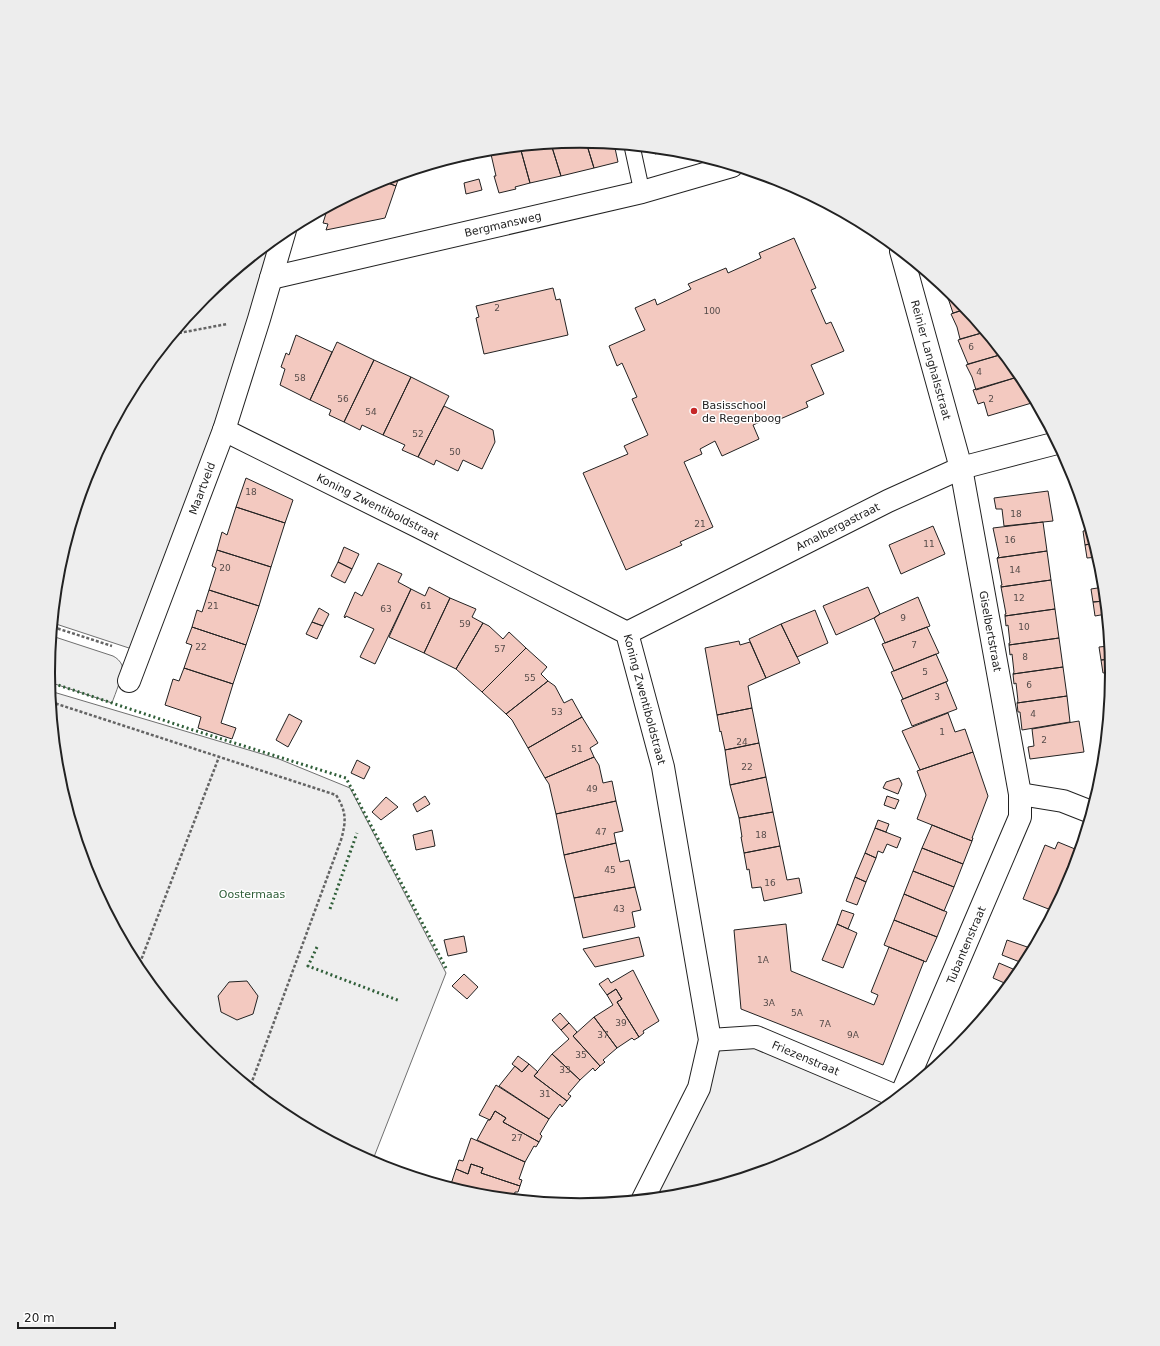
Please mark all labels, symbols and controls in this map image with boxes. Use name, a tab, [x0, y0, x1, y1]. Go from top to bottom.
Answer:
street label: Bergmansweg	[463, 210, 543, 240]
street label: Reinier Langhalsstraat	[908, 299, 954, 422]
house number: 2	[494, 303, 500, 313]
house number: 100	[703, 306, 721, 316]
house number: 6	[968, 342, 974, 352]
house number: 4	[976, 367, 982, 377]
house number: 58	[294, 373, 306, 383]
house number: 56	[337, 394, 349, 404]
house number: 2	[988, 394, 994, 404]
place label: Basisschool de Regenboog	[702, 399, 781, 425]
marker: Basisschool de Regenboog	[689, 406, 699, 416]
house number: 54	[365, 407, 377, 417]
house number: 52	[412, 429, 424, 439]
house number: 50	[449, 447, 461, 457]
street label: Maartveld	[187, 460, 218, 517]
street label: Koning Zwentiboldstraat	[315, 471, 442, 543]
house number: 18	[245, 487, 257, 497]
street label: Amalbergastraat	[794, 500, 883, 554]
house number: 18	[1010, 509, 1022, 519]
house number: 21	[694, 519, 706, 529]
house number: 16	[1004, 535, 1016, 545]
house number: 11	[923, 539, 935, 549]
house number: 20	[219, 563, 231, 573]
house number: 14	[1009, 565, 1021, 575]
street label: Giselbertstraat	[976, 590, 1004, 674]
house number: 12	[1013, 593, 1025, 603]
house number: 21	[207, 601, 219, 611]
house number: 61	[420, 601, 432, 611]
house number: 63	[380, 604, 392, 614]
house number: 9	[900, 613, 906, 623]
house number: 59	[459, 619, 471, 629]
house number: 10	[1018, 622, 1030, 632]
street label: Koning Zwentiboldstraat	[621, 633, 668, 767]
house number: 7	[911, 640, 917, 650]
house number: 22	[195, 642, 207, 652]
house number: 57	[494, 644, 506, 654]
house number: 8	[1022, 652, 1028, 662]
house number: 5	[922, 667, 928, 677]
house number: 55	[524, 673, 536, 683]
house number: 6	[1026, 680, 1032, 690]
house number: 3	[934, 692, 940, 702]
house number: 53	[551, 707, 563, 717]
house number: 4	[1030, 709, 1036, 719]
house number: 1	[939, 727, 945, 737]
house number: 2	[1041, 735, 1047, 745]
house number: 24	[736, 737, 748, 747]
house number: 51	[571, 744, 583, 754]
house number: 22	[741, 762, 753, 772]
house number: 49	[586, 784, 598, 794]
house number: 47	[595, 827, 607, 837]
house number: 18	[755, 830, 767, 840]
house number: 45	[604, 865, 616, 875]
house number: 16	[764, 878, 776, 888]
park label: Oostermaas	[219, 888, 285, 901]
house number: 43	[613, 904, 625, 914]
street label: Tubantenstraat	[944, 904, 989, 987]
house number: 1A	[757, 955, 770, 965]
house number: 3A	[763, 998, 776, 1008]
house number: 5A	[791, 1008, 804, 1018]
house number: 39	[615, 1018, 627, 1028]
house number: 7A	[819, 1019, 832, 1029]
house number: 37	[597, 1030, 609, 1040]
house number: 9A	[847, 1030, 860, 1040]
street label: Friezenstraat	[770, 1038, 842, 1079]
house number: 35	[575, 1050, 587, 1060]
house number: 33	[559, 1065, 571, 1075]
house number: 31	[539, 1089, 551, 1099]
house number: 27	[511, 1133, 523, 1143]
scale bar	[18, 1304, 115, 1330]
text: 20 m	[24, 1311, 55, 1325]

